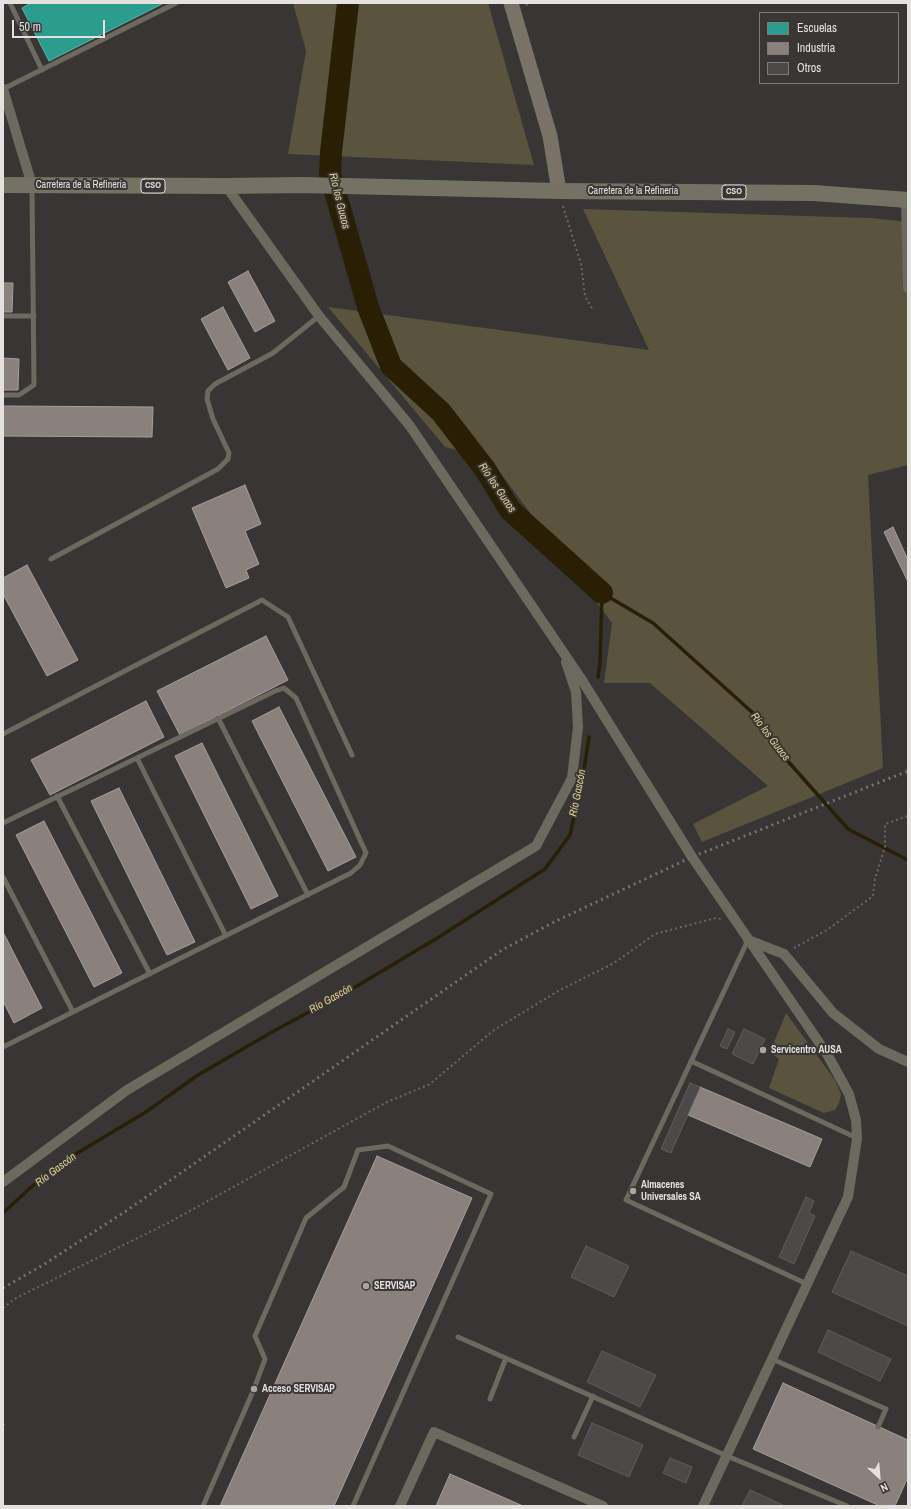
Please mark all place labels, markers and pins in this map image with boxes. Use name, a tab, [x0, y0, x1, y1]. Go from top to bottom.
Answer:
place label: Servicentro AUSA	[771, 1044, 842, 1056]
marker: Servicentro AUSA	[758, 1045, 768, 1055]
place label: Almacenes Universales SA	[641, 1179, 701, 1202]
marker: Almacenes Universales SA	[628, 1186, 638, 1196]
place label: SERVISAP	[374, 1280, 415, 1292]
marker: SERVISAP	[361, 1281, 371, 1291]
place label: Acceso SERVISAP	[262, 1383, 335, 1395]
marker: Acceso SERVISAP	[249, 1384, 259, 1394]

